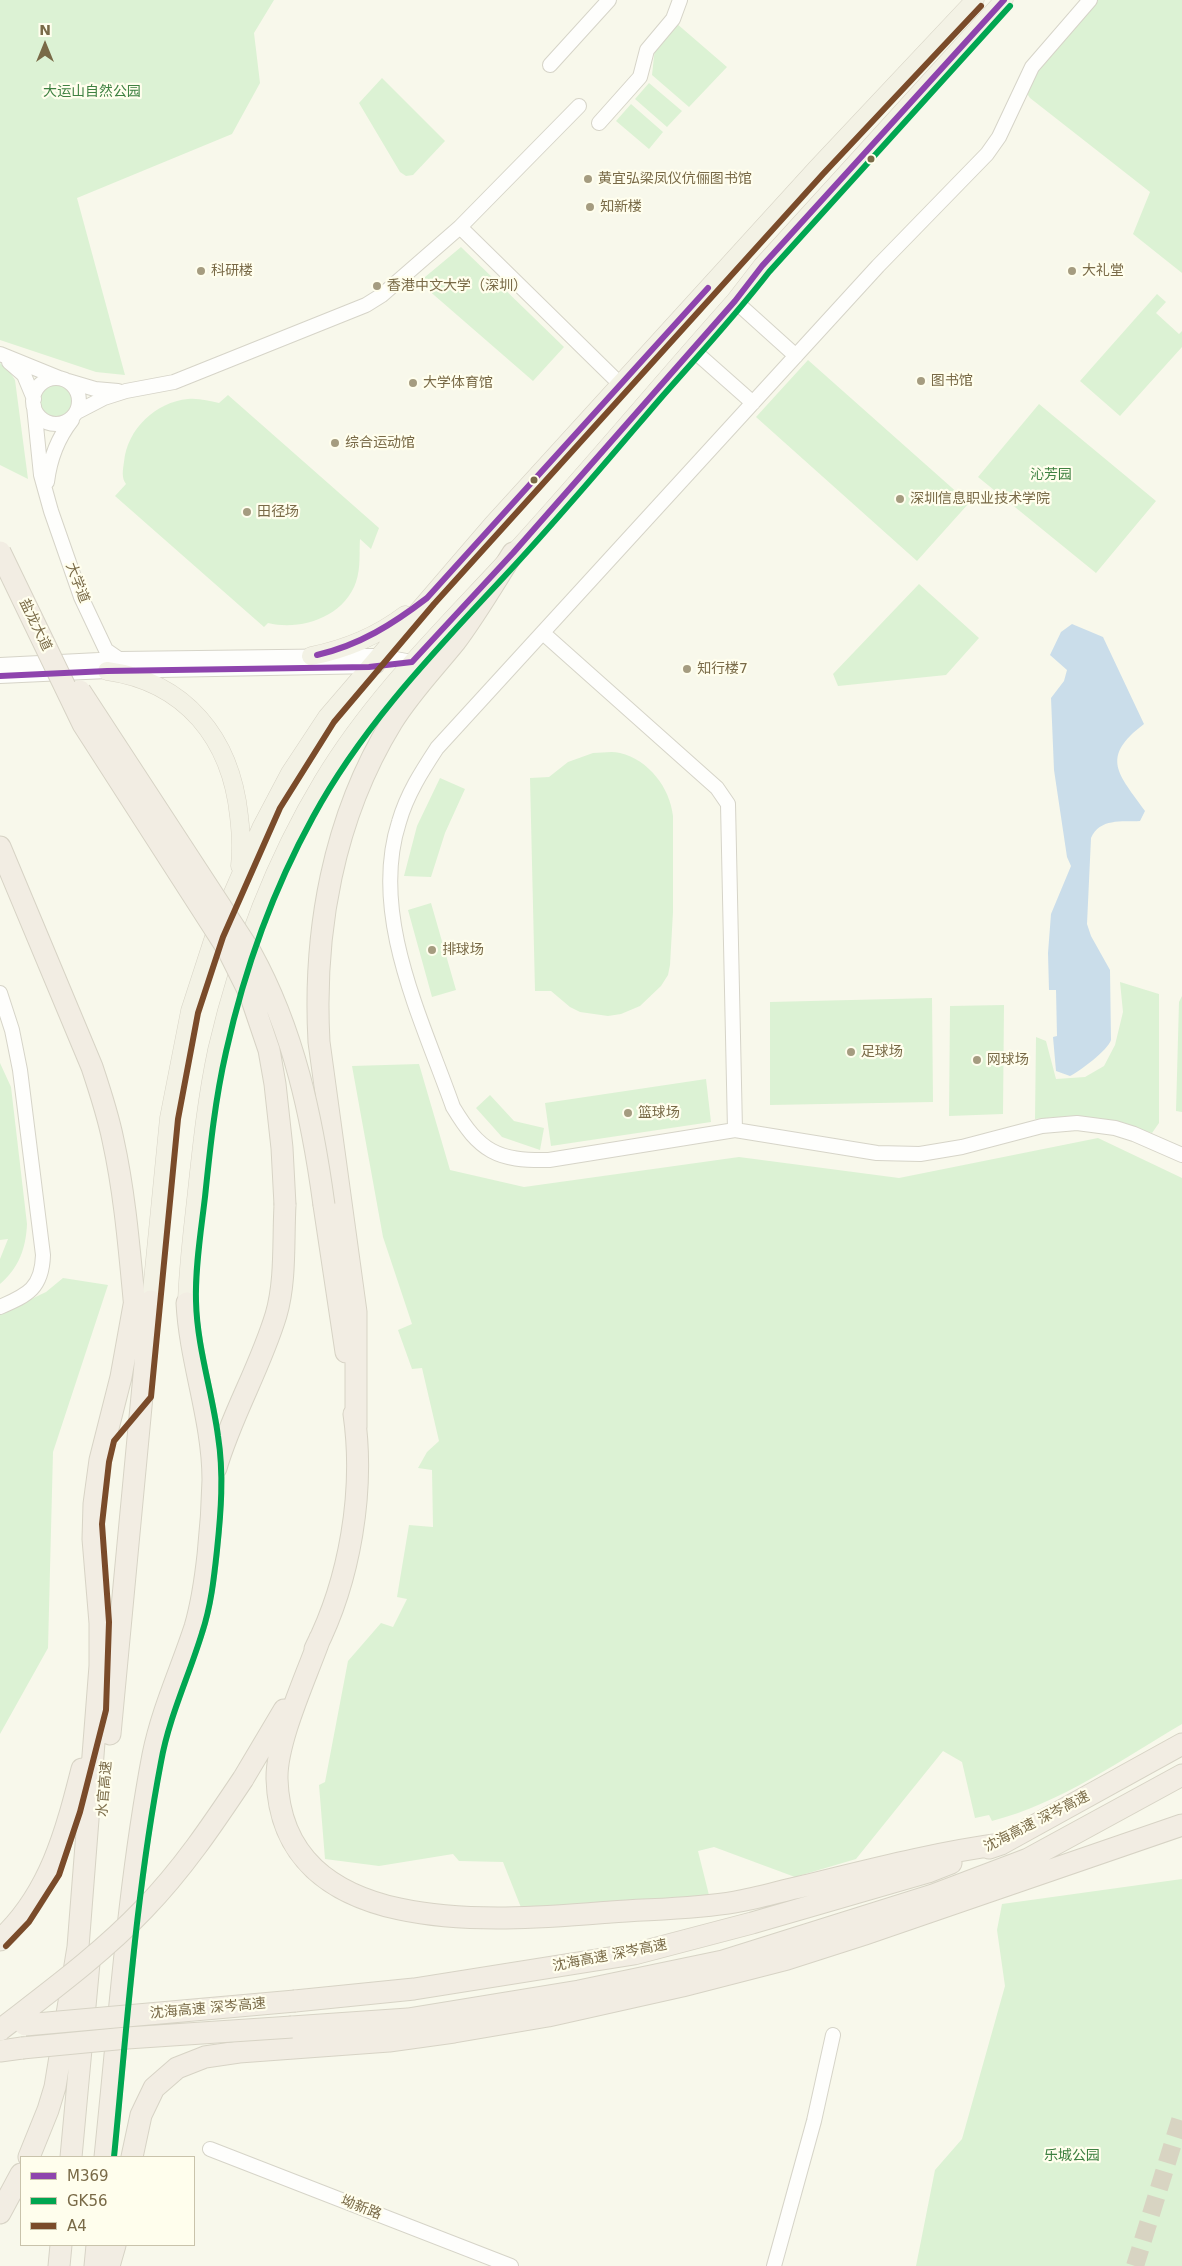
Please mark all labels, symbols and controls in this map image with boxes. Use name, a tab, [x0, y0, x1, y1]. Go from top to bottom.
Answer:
north arrow	[20, 20, 70, 70]
text: N	[39, 22, 51, 38]
park label: 大运山自然公园	[43, 84, 141, 100]
unlabelled marker	[866, 154, 876, 164]
place label: 黄宜弘梁凤仪伉俪图书馆	[598, 171, 752, 187]
marker: 黄宜弘梁凤仪伉俪图书馆	[582, 173, 594, 185]
place label: 知新楼	[600, 199, 642, 215]
marker: 知新楼	[584, 201, 596, 213]
place label: 科研楼	[211, 263, 253, 279]
place label: 大礼堂	[1082, 263, 1124, 279]
marker: 科研楼	[195, 265, 207, 277]
marker: 大礼堂	[1066, 265, 1078, 277]
place label: 香港中文大学（深圳）	[387, 278, 527, 294]
marker: 香港中文大学（深圳）	[371, 280, 383, 292]
place label: 图书馆	[931, 373, 973, 389]
place label: 大学体育馆	[423, 375, 493, 391]
marker: 图书馆	[915, 375, 927, 387]
marker: 大学体育馆	[407, 377, 419, 389]
place label: 综合运动馆	[345, 435, 415, 451]
marker: 综合运动馆	[329, 437, 341, 449]
park label: 沁芳园	[1030, 467, 1072, 483]
unlabelled marker	[529, 475, 539, 485]
place label: 深圳信息职业技术学院	[910, 491, 1050, 507]
marker: 深圳信息职业技术学院	[894, 493, 906, 505]
place label: 田径场	[257, 504, 299, 520]
marker: 田径场	[241, 506, 253, 518]
street label: 大学道	[62, 560, 92, 606]
street label: 盐龙大道	[15, 596, 55, 654]
place label: 知行楼7	[697, 661, 748, 677]
marker: 知行楼7	[681, 663, 693, 675]
place label: 排球场	[442, 942, 484, 958]
marker: 排球场	[426, 944, 438, 956]
place label: 足球场	[861, 1044, 903, 1060]
marker: 足球场	[845, 1046, 857, 1058]
place label: 网球场	[987, 1052, 1029, 1068]
marker: 网球场	[971, 1054, 983, 1066]
place label: 篮球场	[638, 1105, 680, 1121]
marker: 篮球场	[622, 1107, 634, 1119]
street label: 水官高速	[94, 1760, 116, 1818]
street label: 沈海高速 深岑高速	[981, 1788, 1093, 1856]
street label: 沈海高速 深岑高速	[551, 1937, 669, 1975]
street label: 沈海高速 深岑高速	[149, 1996, 267, 2022]
park label: 乐城公园	[1044, 2148, 1100, 2164]
legend	[20, 2156, 195, 2246]
text: M369	[67, 2167, 109, 2185]
text: GK56	[67, 2192, 108, 2210]
street label: 坳新路	[338, 2193, 384, 2223]
text: A4	[67, 2217, 87, 2235]

